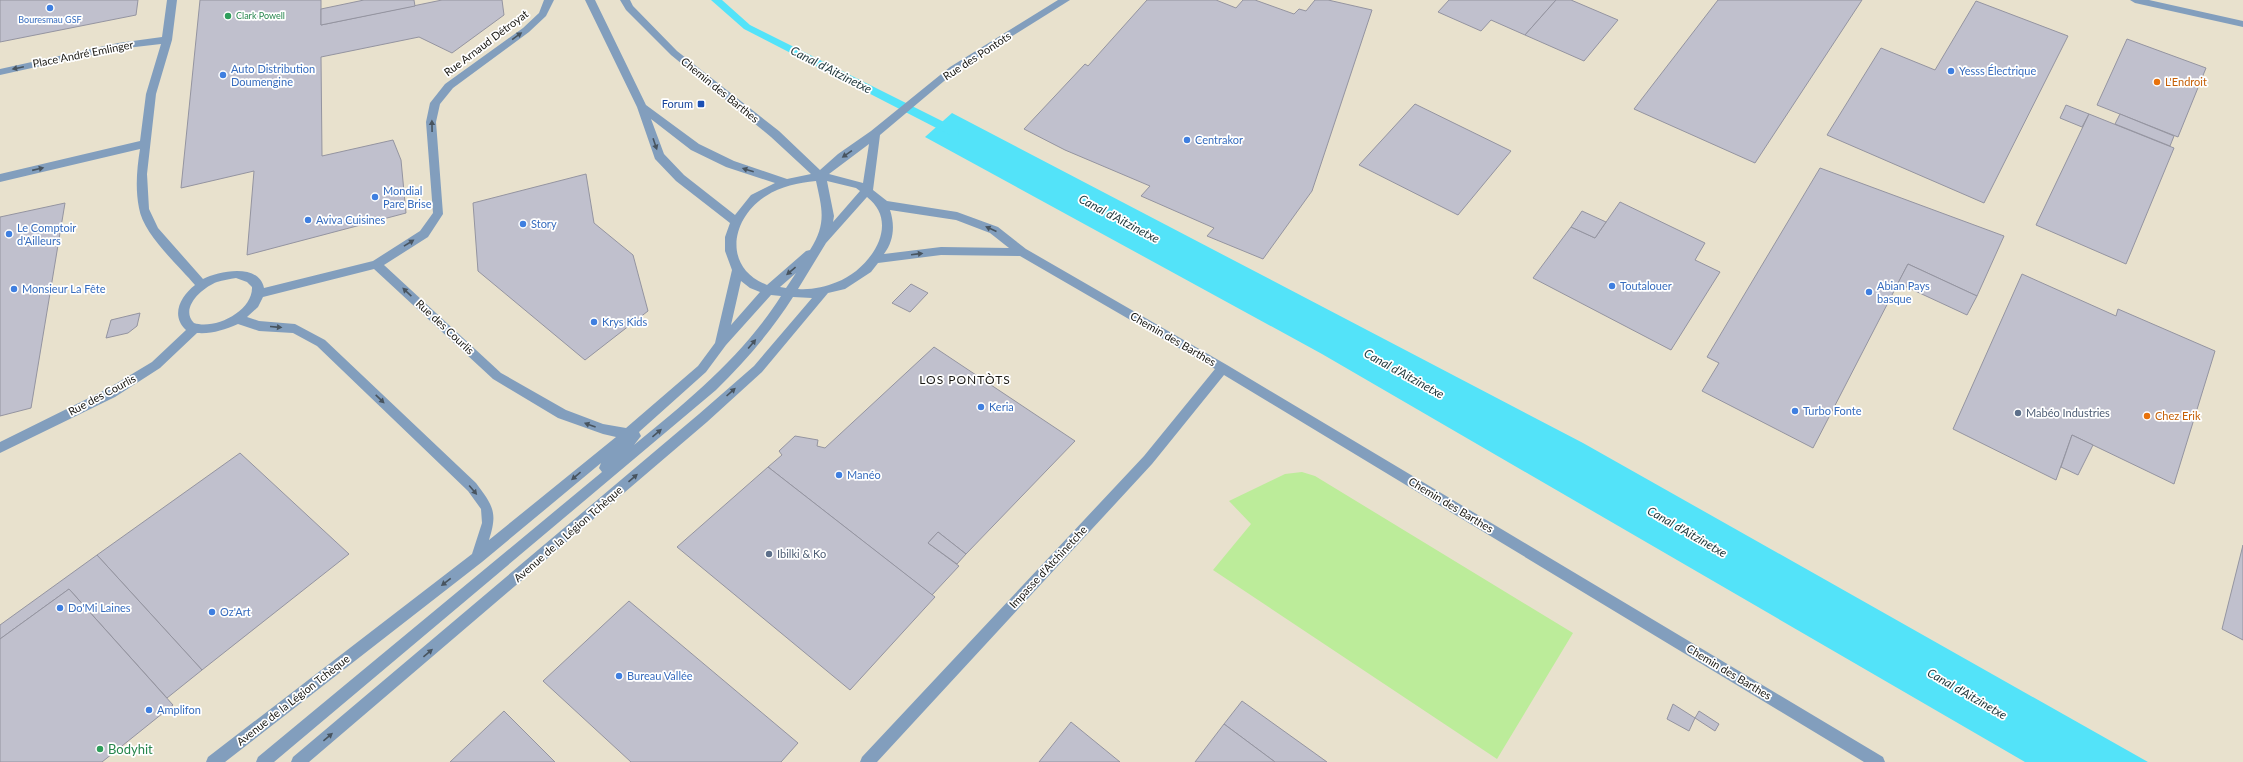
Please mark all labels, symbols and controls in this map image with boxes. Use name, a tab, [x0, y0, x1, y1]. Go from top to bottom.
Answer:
marker: Bouresmau GSF	[45, 3, 55, 13]
street label: Rue Arnaud Détroyat	[441, 7, 530, 78]
place label: Clark Powell	[236, 10, 285, 21]
marker: Clark Powell	[223, 11, 233, 21]
place label: Bouresmau GSF	[18, 14, 82, 25]
street label: Rue des Pontots	[940, 29, 1013, 82]
one-way arrow	[512, 32, 522, 40]
street label: Place André Emlinger	[31, 37, 134, 70]
water label: Canal d'Aitzinetxe	[788, 43, 875, 97]
street label: Chemin des Barthes	[679, 54, 762, 125]
place label: Auto Distribution Doumengine	[231, 62, 315, 88]
place label: Yesss Électrique	[1959, 64, 2036, 77]
one-way arrow	[12, 65, 25, 71]
marker: Yesss Électrique	[1946, 66, 1956, 76]
marker: Auto Distribution Doumengine	[218, 70, 228, 80]
place label: L'Endroit	[2165, 75, 2207, 88]
marker: L'Endroit	[2152, 77, 2162, 87]
place label: Forum	[662, 97, 693, 110]
marker: Forum	[696, 99, 706, 109]
one-way arrow	[429, 119, 435, 132]
place label: Centrakor	[1195, 133, 1243, 146]
marker: Centrakor	[1182, 135, 1192, 145]
one-way arrow	[652, 138, 658, 150]
one-way arrow	[842, 150, 852, 158]
one-way arrow	[32, 166, 44, 172]
one-way arrow	[741, 167, 753, 173]
place label: Mondial Pare Brise	[383, 184, 432, 210]
water label: Canal d'Aitzinetxe	[1076, 191, 1162, 246]
marker: Mondial Pare Brise	[370, 192, 380, 202]
place label: Aviva Cuisines	[316, 213, 386, 226]
marker: Aviva Cuisines	[303, 215, 313, 225]
place label: Story	[531, 217, 557, 230]
marker: Story	[518, 219, 528, 229]
place label: Le Comptoir d'Ailleurs	[17, 221, 76, 247]
one-way arrow	[985, 226, 996, 232]
marker: Le Comptoir d'Ailleurs	[4, 229, 14, 239]
one-way arrow	[403, 240, 415, 247]
one-way arrow	[910, 251, 923, 258]
one-way arrow	[786, 266, 797, 275]
place label: Toutalouer	[1620, 279, 1672, 292]
place label: Abian Pays basque	[1877, 279, 1930, 305]
marker: Toutalouer	[1607, 281, 1617, 291]
place label: Monsieur La Fête	[22, 282, 106, 295]
marker: Monsieur La Fête	[9, 284, 19, 294]
one-way arrow	[402, 287, 412, 297]
marker: Abian Pays basque	[1864, 287, 1874, 297]
street label: Rue des Courlis	[414, 296, 477, 357]
street label: Chemin des Barthes	[1128, 309, 1219, 368]
place label: Krys Kids	[602, 315, 648, 328]
marker: Krys Kids	[589, 317, 599, 327]
one-way arrow	[270, 324, 282, 331]
one-way arrow	[748, 339, 757, 350]
water label: Canal d'Aitzinetxe	[1362, 345, 1447, 402]
street label: Rue des Courlis	[66, 371, 138, 418]
district label: LOS PONTÒTS	[919, 372, 1011, 387]
one-way arrow	[726, 388, 736, 397]
one-way arrow	[375, 395, 385, 404]
place label: Keria	[989, 400, 1014, 413]
marker: Keria	[976, 402, 986, 412]
place label: Turbo Fonte	[1803, 404, 1862, 417]
marker: Turbo Fonte	[1790, 406, 1800, 416]
place label: Mabéo Industries	[2026, 406, 2110, 419]
marker: Mabéo Industries	[2013, 408, 2023, 418]
place label: Chez Erik	[2155, 409, 2201, 422]
marker: Chez Erik	[2142, 411, 2152, 421]
one-way arrow	[583, 421, 595, 427]
one-way arrow	[652, 428, 663, 437]
place label: Manéo	[847, 468, 881, 481]
marker: Manéo	[834, 470, 844, 480]
one-way arrow	[571, 472, 581, 481]
one-way arrow	[628, 473, 638, 482]
street label: Chemin des Barthes	[1406, 474, 1496, 535]
street label: Avenue de la Légion Tchèque	[511, 483, 625, 584]
one-way arrow	[469, 484, 478, 495]
water label: Canal d'Aitzinetxe	[1645, 503, 1730, 561]
street label: Impasse d'Atchinetche	[1006, 523, 1089, 610]
place label: Ibilki & Ko	[777, 547, 826, 560]
marker: Ibilki & Ko	[764, 549, 774, 559]
one-way arrow	[441, 578, 452, 586]
place label: Do'Mi Laines	[68, 601, 131, 614]
marker: Do'Mi Laines	[55, 603, 65, 613]
place label: Oz'Art	[220, 605, 251, 618]
marker: Oz'Art	[207, 607, 217, 617]
street label: Chemin des Barthes	[1684, 641, 1774, 702]
one-way arrow	[422, 649, 433, 658]
street label: Avenue de la Légion Tchèque	[234, 651, 352, 748]
water label: Canal d'Aitzinetxe	[1925, 665, 2010, 723]
place label: Bureau Vallée	[627, 669, 693, 682]
marker: Bureau Vallée	[614, 671, 624, 681]
place label: Amplifon	[157, 703, 201, 716]
marker: Amplifon	[144, 705, 154, 715]
one-way arrow	[323, 732, 334, 741]
place label: Bodyhit	[108, 741, 153, 757]
marker: Bodyhit	[95, 744, 105, 754]

